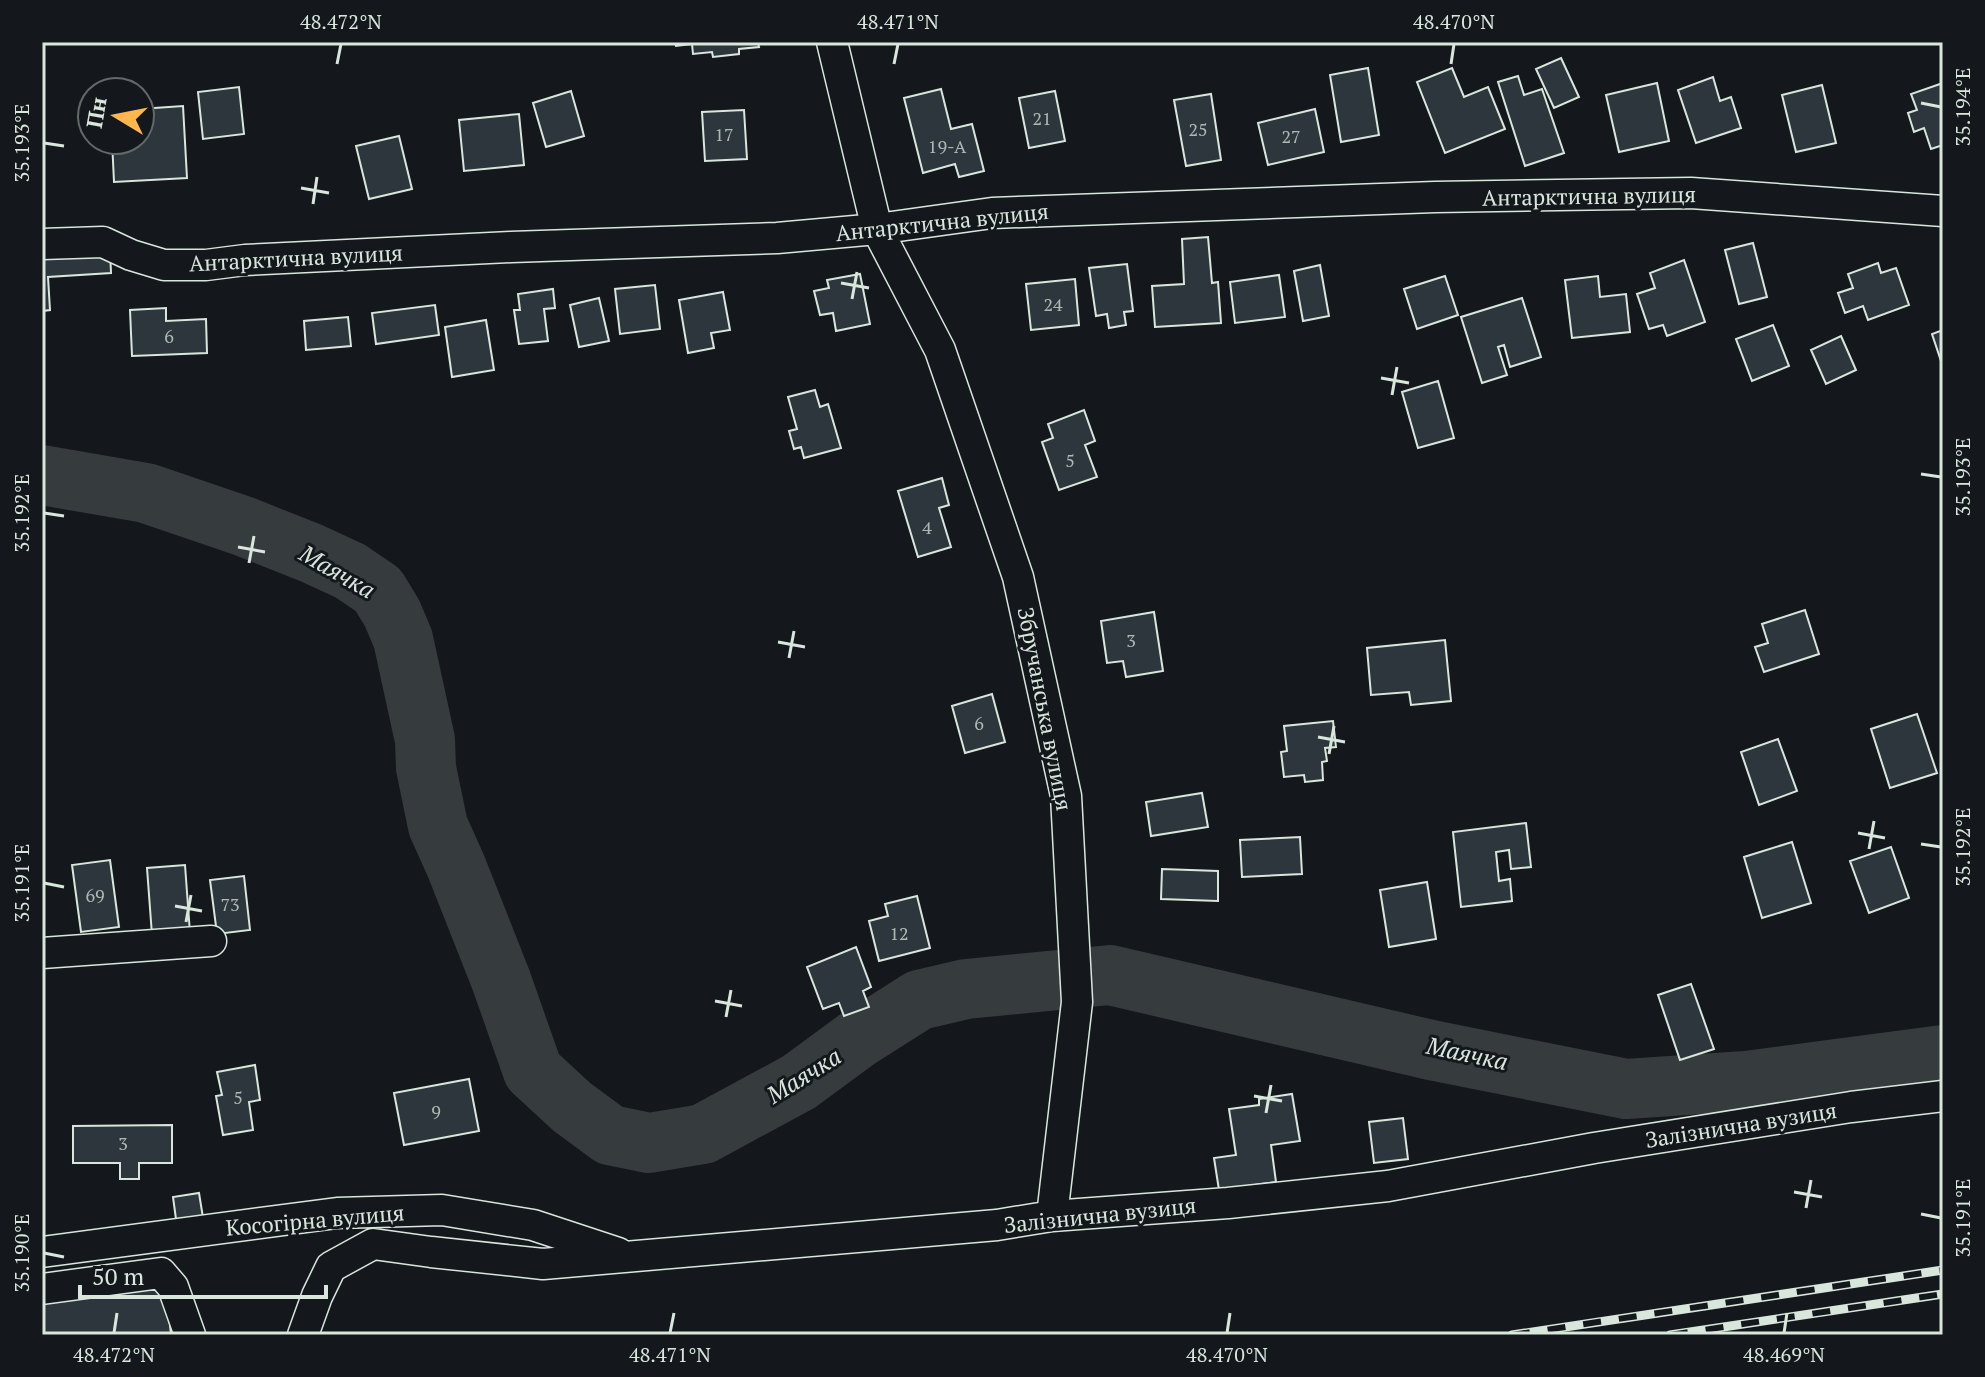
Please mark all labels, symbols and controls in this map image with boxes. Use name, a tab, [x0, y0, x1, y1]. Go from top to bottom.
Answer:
text: 48.472°N	[300, 8, 382, 35]
text: 48.471°N	[857, 8, 939, 35]
text: 48.470°N	[1413, 8, 1495, 35]
text: 35.194°E	[1949, 68, 1976, 147]
north arrow	[76, 76, 156, 156]
text: Пн	[79, 95, 113, 130]
text: 35.193°E	[8, 104, 35, 183]
house number: 21	[1032, 106, 1052, 130]
house number: 25	[1188, 117, 1208, 141]
house number: 17	[714, 122, 734, 146]
house number: 27	[1281, 124, 1301, 148]
house number: 19-А	[928, 134, 967, 158]
street label: Антарктична вулиця	[1482, 179, 1696, 212]
street label: Антарктична вулиця	[834, 196, 1050, 247]
street label: Антарктична вулиця	[188, 237, 404, 278]
house number: 24	[1043, 292, 1063, 316]
house number: 6	[164, 324, 174, 348]
text: 35.193°E	[1949, 438, 1976, 517]
house number: 5	[1065, 448, 1075, 472]
text: 35.192°E	[8, 474, 35, 553]
house number: 4	[922, 515, 932, 539]
water label: Маячка	[293, 536, 381, 606]
street label: Збручанська вулиця	[1012, 605, 1079, 813]
house number: 3	[1126, 628, 1136, 652]
house number: 6	[974, 711, 984, 735]
text: 35.192°E	[1949, 808, 1976, 887]
text: 35.191°E	[8, 844, 35, 923]
house number: 69	[85, 883, 105, 907]
house number: 73	[220, 892, 240, 916]
house number: 12	[889, 921, 909, 945]
water label: Маячка	[1423, 1029, 1511, 1077]
water label: Маячка	[759, 1040, 847, 1111]
house number: 5	[233, 1085, 243, 1109]
street label: Залізнична вузиця	[1643, 1095, 1839, 1154]
house number: 9	[431, 1099, 441, 1123]
house number: 3	[118, 1131, 128, 1155]
text: 35.191°E	[1949, 1179, 1976, 1258]
street label: Залізнична вузиця	[1002, 1190, 1198, 1239]
street label: Косогірна вулиця	[225, 1197, 405, 1242]
text: 35.190°E	[8, 1214, 35, 1293]
scale bar	[80, 1249, 326, 1299]
text: 50 m	[92, 1260, 144, 1292]
text: 48.472°N	[73, 1341, 155, 1368]
text: 48.471°N	[629, 1341, 711, 1368]
text: 48.470°N	[1186, 1341, 1268, 1368]
text: 48.469°N	[1743, 1341, 1825, 1368]

